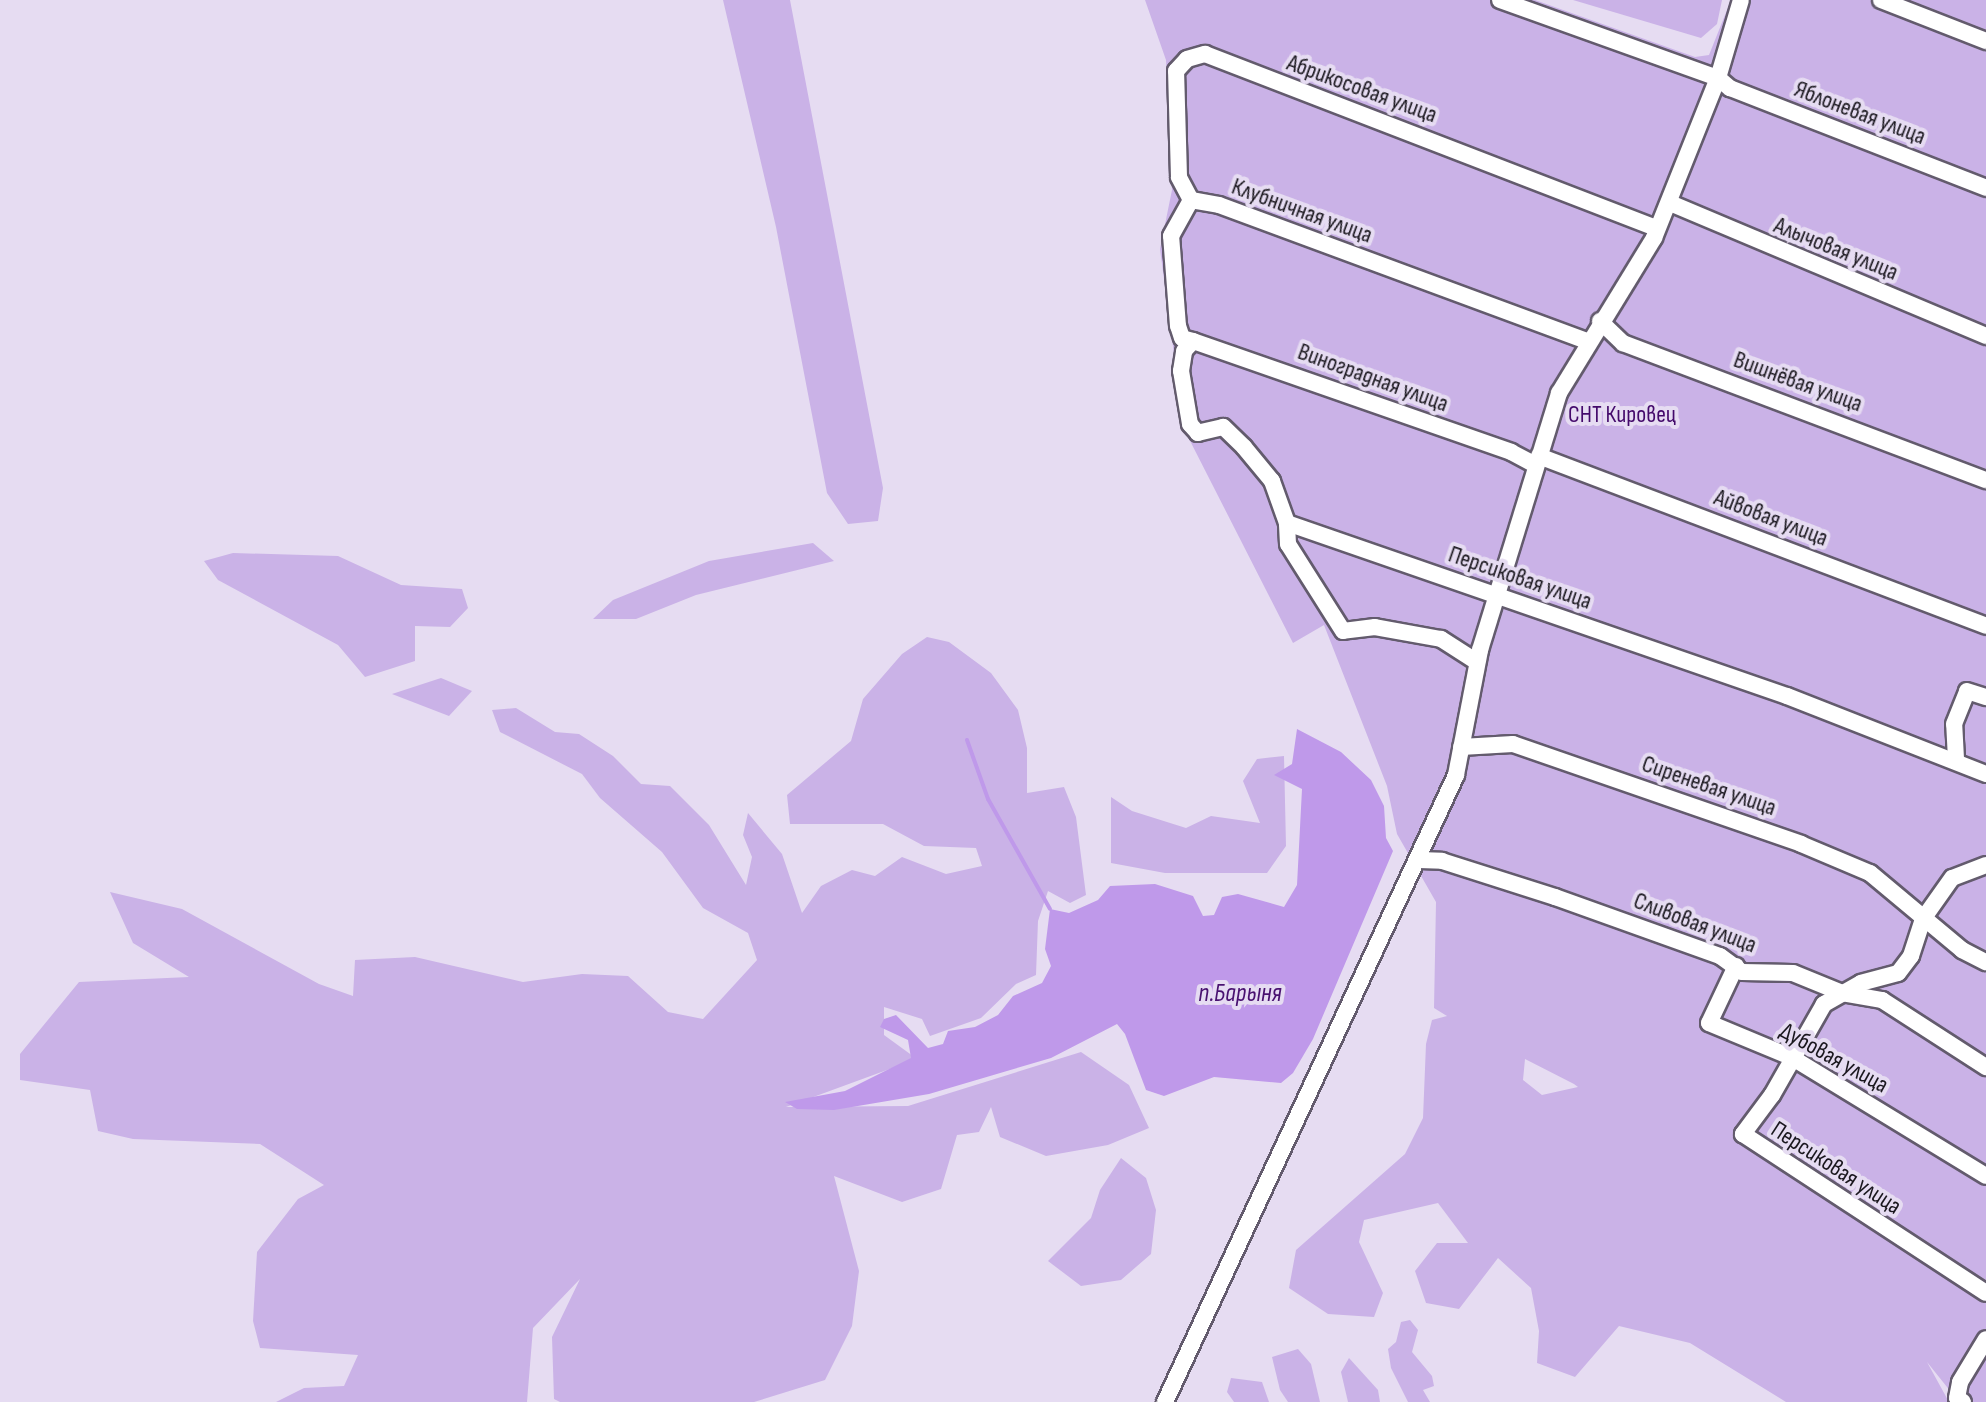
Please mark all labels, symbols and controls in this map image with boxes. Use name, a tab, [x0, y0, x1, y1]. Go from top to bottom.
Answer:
street label: Абрикосовая улица	[1283, 49, 1441, 129]
street label: Яблоневая улица	[1790, 75, 1930, 151]
street label: Клубничная улица	[1228, 172, 1376, 250]
street label: Алычовая улица	[1770, 211, 1902, 287]
street label: Виноградная улица	[1294, 337, 1452, 419]
street label: Вишнёвая улица	[1730, 345, 1866, 419]
park label: СНТ Кировец	[1568, 401, 1676, 429]
street label: Айвовая улица	[1710, 483, 1832, 553]
street label: Персиковая улица	[1445, 540, 1595, 616]
street label: Сиреневая улица	[1638, 750, 1780, 822]
street label: Сливовая улица	[1630, 886, 1760, 960]
water label: п.Барыня	[1198, 978, 1282, 1010]
street label: Дубовая улица	[1775, 1016, 1893, 1100]
street label: Персиковая улица	[1765, 1115, 1907, 1221]

